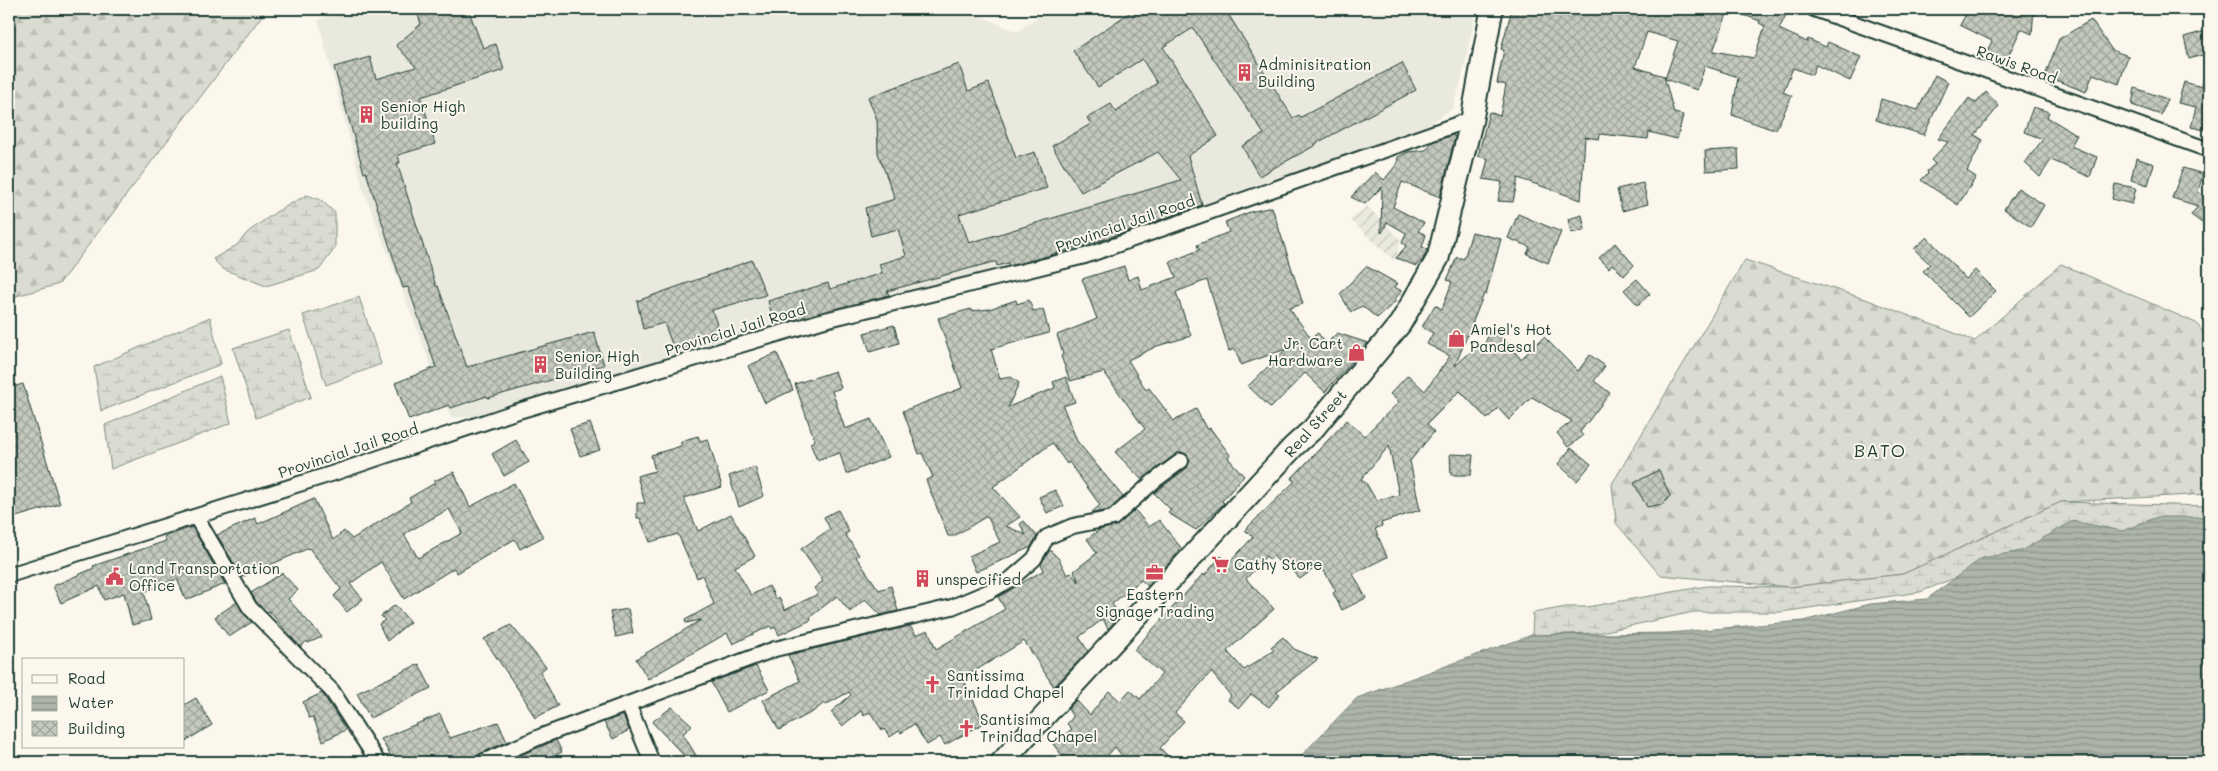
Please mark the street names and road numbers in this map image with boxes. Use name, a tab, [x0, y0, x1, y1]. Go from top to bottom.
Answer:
street label: Rawis Road	[1974, 40, 2060, 88]
street label: Provincial Jail Road	[1053, 190, 1197, 256]
street label: Provincial Jail Road	[662, 298, 808, 360]
street label: Real Street	[1279, 385, 1351, 461]
street label: Provincial Jail Road	[276, 418, 420, 482]

